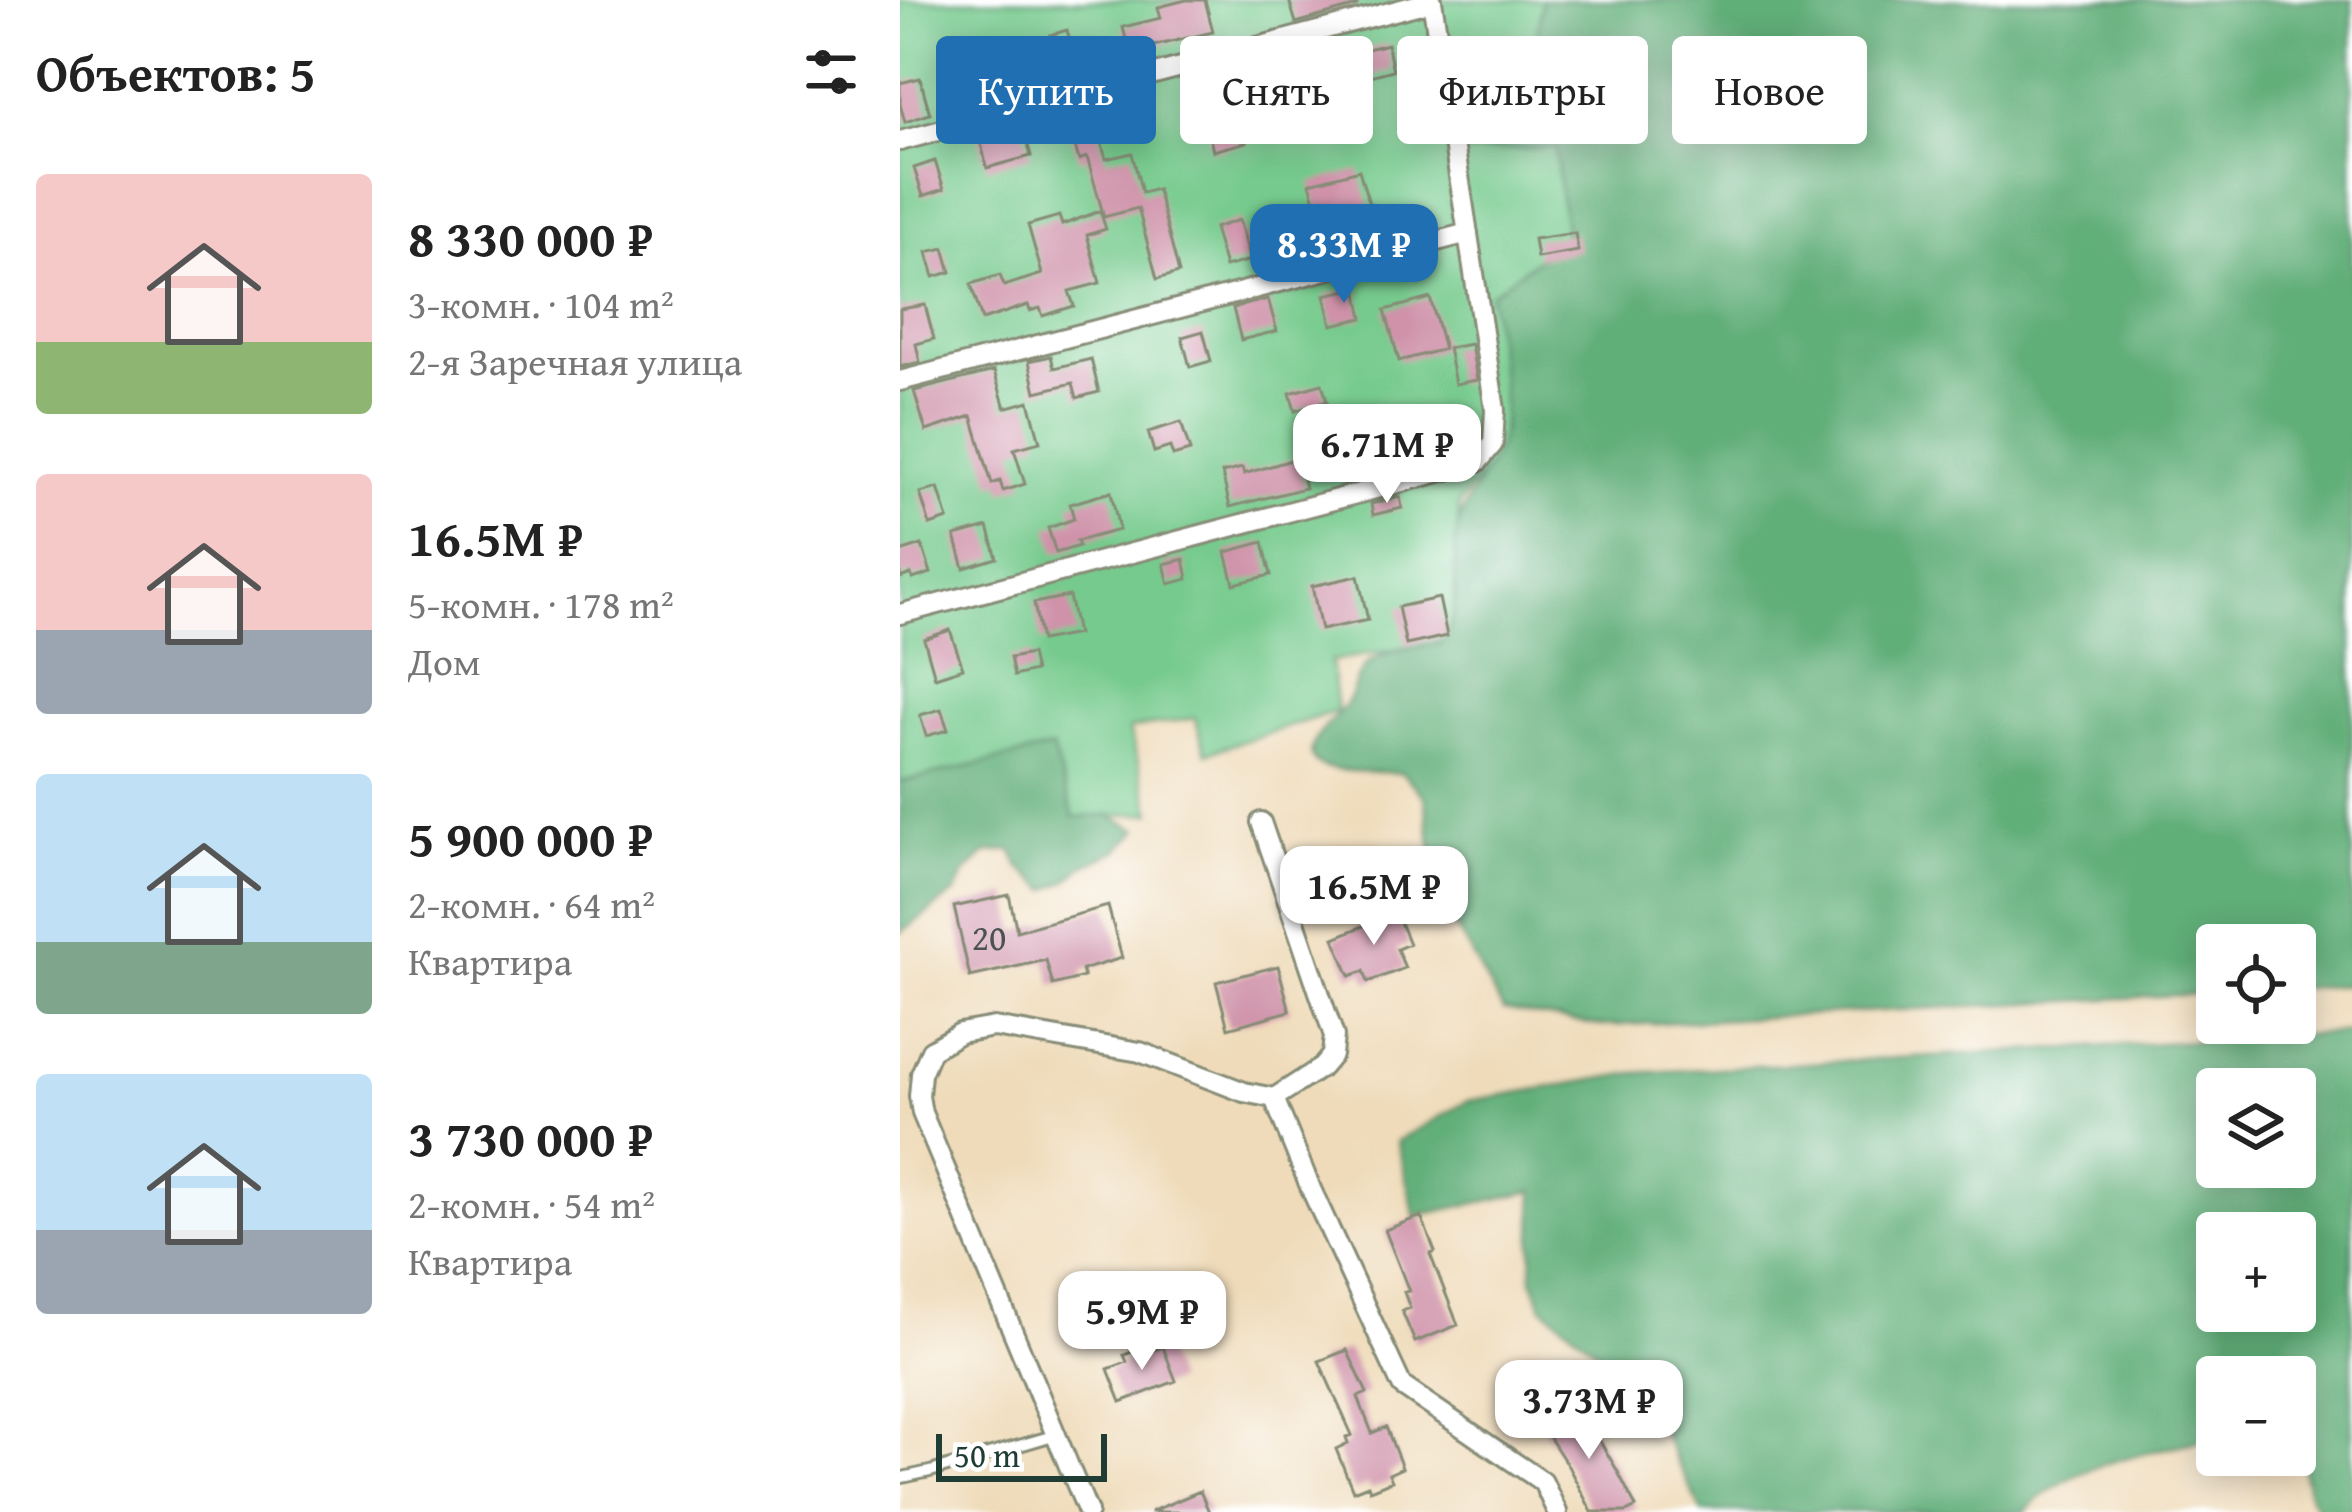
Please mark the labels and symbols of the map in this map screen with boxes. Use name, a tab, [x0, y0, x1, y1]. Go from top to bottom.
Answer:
pin: 8.33M ₽	[1233, 204, 1455, 306]
pin: 6.71M ₽	[1276, 404, 1498, 506]
pin: 16.5M ₽	[1263, 846, 1485, 948]
house number: 20	[972, 910, 1006, 963]
pin: 5.9M ₽	[1044, 1271, 1240, 1373]
pin: 3.73M ₽	[1478, 1360, 1700, 1462]
scale bar	[936, 1428, 1107, 1481]

